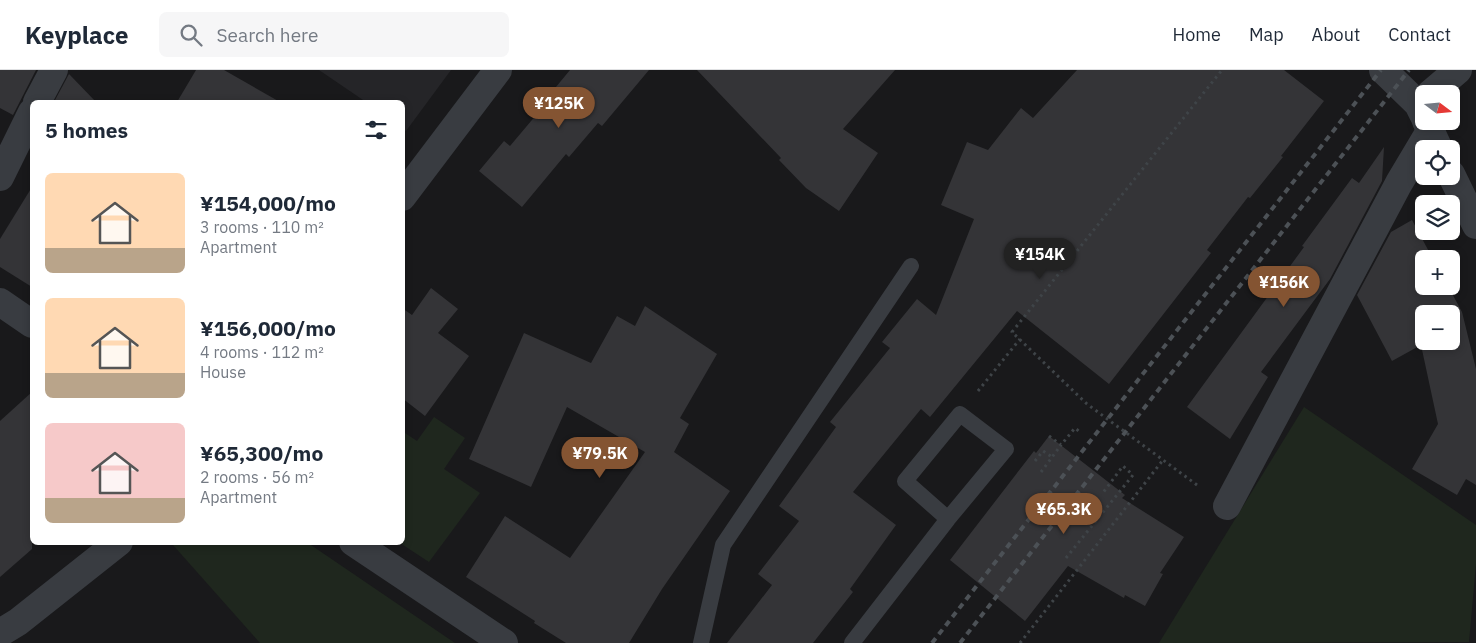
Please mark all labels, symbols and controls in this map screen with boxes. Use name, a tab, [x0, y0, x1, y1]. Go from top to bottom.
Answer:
search box	[159, 12, 509, 57]
text: Keyplace	[25, 19, 129, 51]
icon: search	[177, 21, 205, 49]
text: Search here	[217, 23, 318, 47]
text: Home	[1173, 23, 1221, 46]
text: Map	[1249, 23, 1284, 46]
text: About	[1312, 23, 1360, 46]
text: Contact	[1388, 23, 1451, 46]
north arrow	[1415, 85, 1460, 130]
map controls	[1415, 85, 1460, 350]
pin: ¥125K	[524, 87, 594, 129]
text: ¥125K	[534, 93, 584, 113]
text: 5 homes	[45, 116, 128, 144]
icon: filters	[362, 116, 390, 144]
button: locate	[1415, 140, 1460, 185]
text: ¥154,000/mo	[200, 189, 336, 217]
icon: home	[85, 193, 145, 253]
button: layers	[1415, 195, 1460, 240]
text: 3 rooms · 110 m²	[200, 217, 324, 237]
text: Apartment	[200, 237, 277, 257]
pin: ¥154K	[1005, 238, 1075, 280]
text: ¥154K	[1015, 244, 1065, 264]
button: +	[1415, 250, 1460, 295]
pin: ¥156K	[1249, 266, 1319, 308]
text: ¥156K	[1259, 272, 1309, 292]
button: −	[1415, 305, 1460, 350]
text: ¥156,000/mo	[200, 314, 336, 342]
icon: home	[85, 318, 145, 378]
text: 4 rooms · 112 m²	[200, 342, 324, 362]
text: House	[200, 362, 246, 382]
pin: ¥79.5K	[559, 436, 641, 479]
text: ¥65,300/mo	[200, 439, 323, 467]
icon: home	[85, 443, 145, 503]
text: ¥79.5K	[572, 443, 628, 463]
text: 2 rooms · 56 m²	[200, 467, 314, 487]
text: Apartment	[200, 487, 277, 507]
pin: ¥65.3K	[1023, 492, 1105, 535]
text: ¥65.3K	[1036, 499, 1092, 519]

